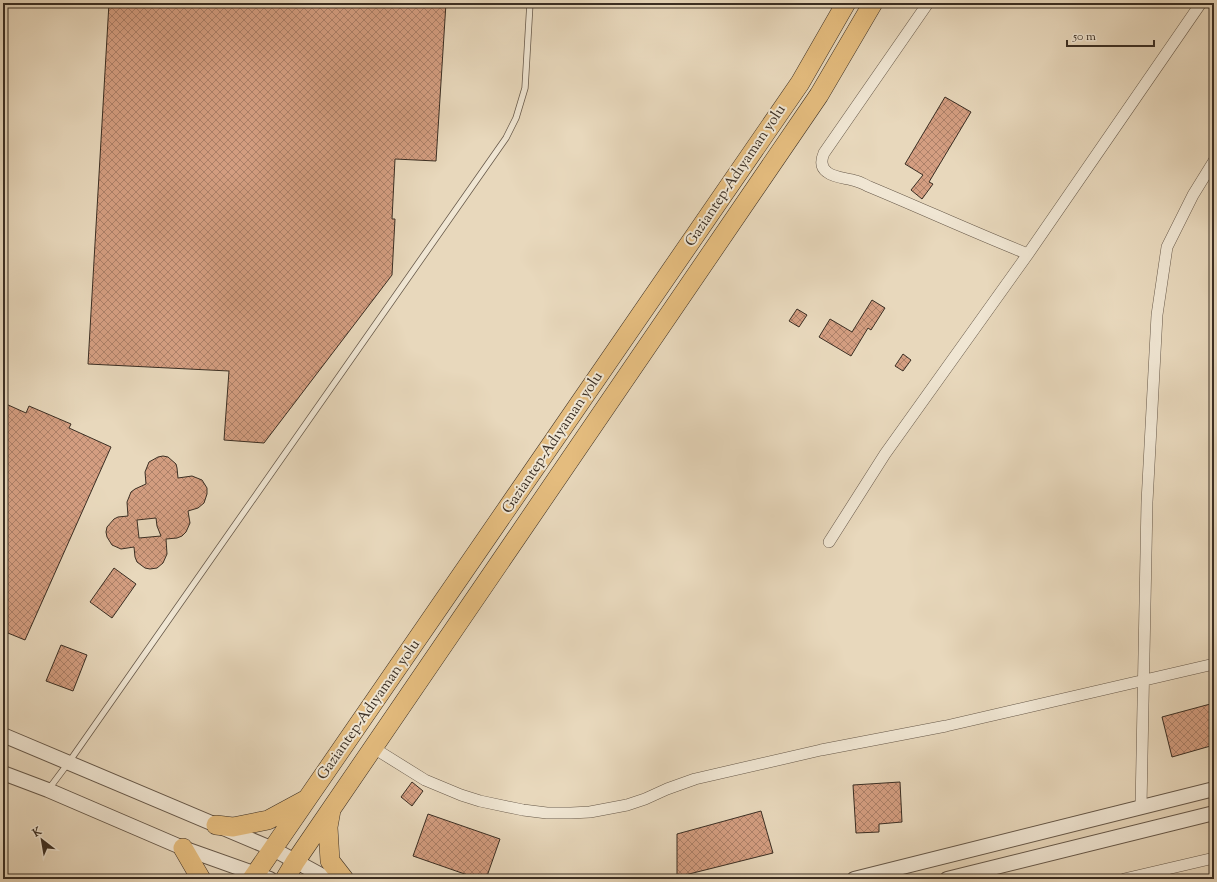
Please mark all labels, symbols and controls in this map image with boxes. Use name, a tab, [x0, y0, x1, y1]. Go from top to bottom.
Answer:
scale bar	[1067, 22, 1154, 48]
text: 50 m	[1072, 28, 1096, 46]
street label: Gaziantep-Adıyaman yolu	[681, 101, 792, 251]
street label: Gaziantep-Adıyaman yolu	[498, 368, 609, 518]
street label: Gaziantep-Adıyaman yolu	[312, 635, 426, 785]
north arrow	[22, 820, 62, 860]
text: K	[29, 823, 45, 842]

